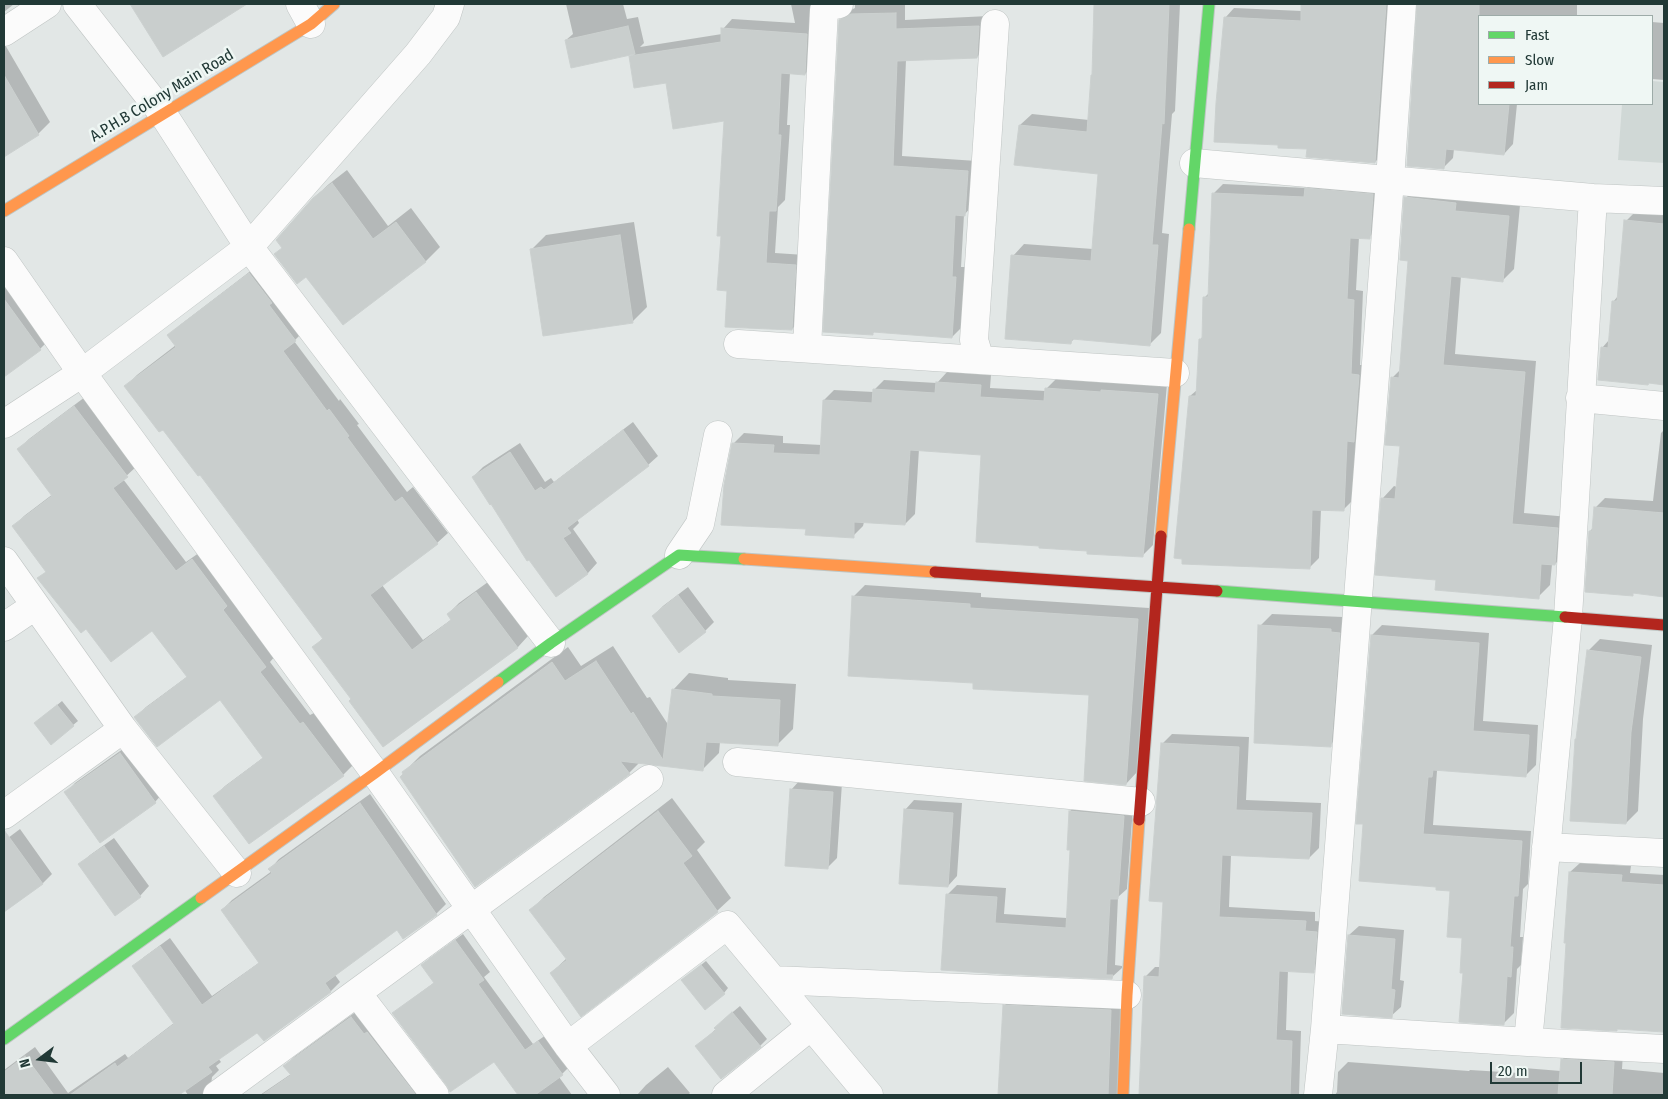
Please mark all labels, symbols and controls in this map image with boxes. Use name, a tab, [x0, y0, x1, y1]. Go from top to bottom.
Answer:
legend	[1478, 15, 1653, 105]
text: Fast	[1525, 26, 1549, 44]
street label: A.P.H.B Colony Main Road	[87, 46, 237, 146]
text: Slow	[1525, 51, 1554, 69]
text: Jam	[1525, 76, 1548, 94]
north arrow	[15, 1034, 65, 1084]
scale bar	[1493, 1052, 1586, 1084]
text: N	[16, 1057, 34, 1069]
text: 20 m	[1498, 1062, 1528, 1080]

